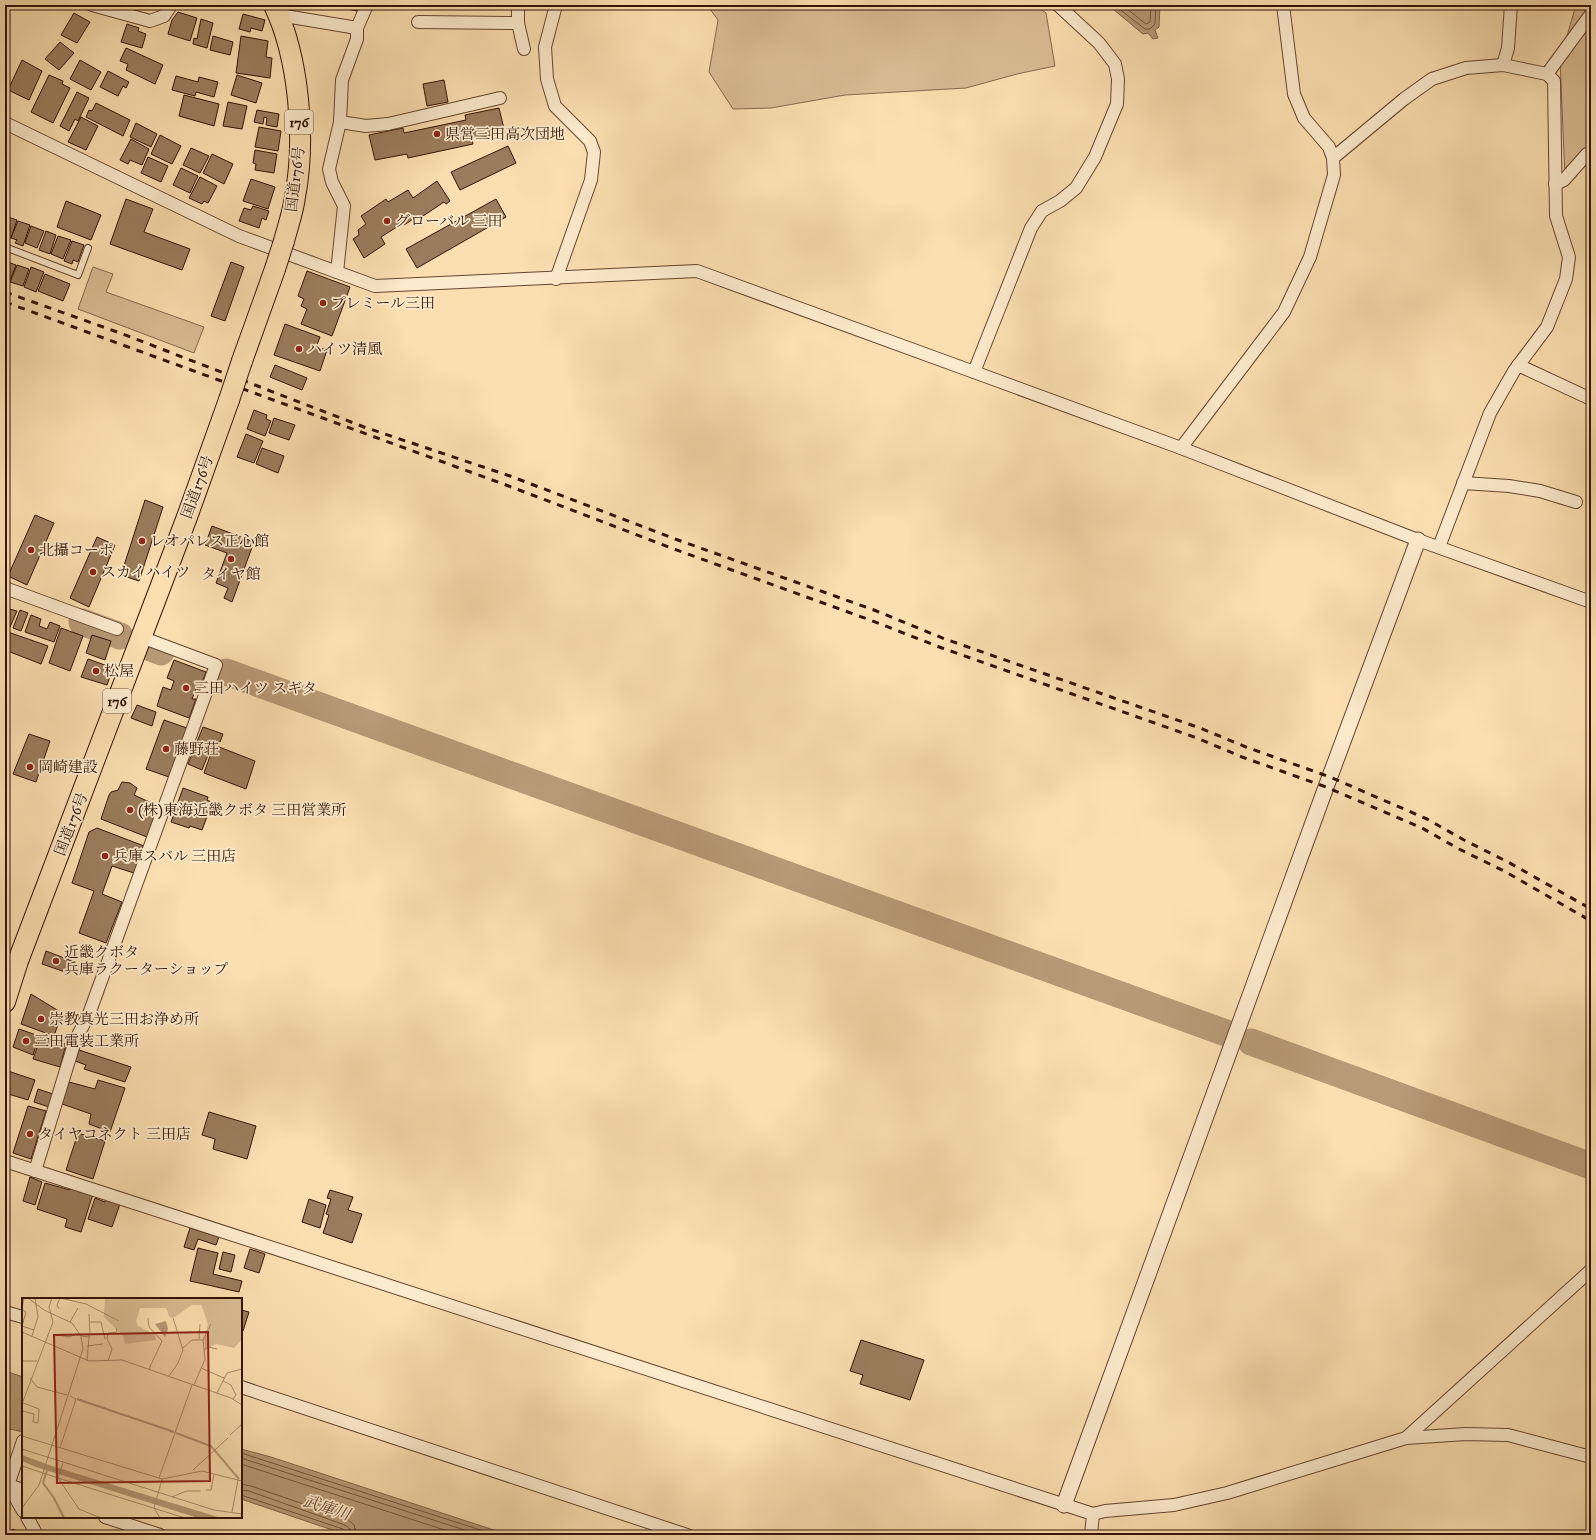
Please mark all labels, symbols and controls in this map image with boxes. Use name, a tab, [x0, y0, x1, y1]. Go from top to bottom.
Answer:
road number: 176	[285, 110, 313, 134]
place label: 県営三田高次団地	[445, 125, 565, 144]
marker: 県営三田高次団地	[432, 129, 442, 139]
street label: 国道176号	[282, 145, 309, 213]
place label: グローバル 三田	[395, 212, 502, 231]
marker: グローバル 三田	[382, 216, 392, 226]
place label: プレミール三田	[331, 294, 435, 313]
marker: プレミール三田	[318, 298, 328, 308]
place label: ハイツ清風	[307, 340, 382, 359]
marker: ハイツ清風	[294, 344, 304, 354]
street label: 国道176号	[177, 453, 218, 522]
place label: レオパレス正心館	[150, 532, 269, 551]
marker: レオパレス正心館	[137, 536, 147, 546]
place label: 北攝コーポ	[39, 541, 114, 560]
marker: 北攝コーポ	[26, 545, 36, 555]
marker: タイヤ館	[226, 554, 236, 564]
place label: スカイハイツ	[101, 563, 190, 582]
place label: タイヤ館	[201, 565, 261, 584]
marker: スカイハイツ	[88, 567, 98, 577]
place label: 松屋	[104, 662, 134, 681]
marker: 松屋	[91, 666, 101, 676]
place label: 三田ハイツ スギタ	[194, 679, 317, 698]
marker: 三田ハイツ スギタ	[181, 683, 191, 693]
road number: 176	[103, 689, 131, 713]
place label: 藤野荘	[174, 740, 219, 759]
marker: 藤野荘	[161, 744, 171, 754]
place label: 岡崎建設	[38, 758, 98, 777]
marker: 岡崎建設	[25, 762, 35, 772]
street label: 国道176号	[51, 790, 92, 858]
place label: (株)東海近畿クボタ 三田営業所	[138, 801, 346, 820]
marker: (株)東海近畿クボタ 三田営業所	[125, 805, 135, 815]
place label: 兵庫スバル 三田店	[113, 847, 236, 866]
marker: 兵庫スバル 三田店	[100, 851, 110, 861]
place label: 近畿クボタ 兵庫ラクーターショップ	[64, 943, 228, 979]
marker: 近畿クボタ 兵庫ラクーターショップ	[51, 956, 61, 966]
place label: 崇教真光三田お浄め所	[49, 1010, 199, 1029]
marker: 崇教真光三田お浄め所	[36, 1014, 46, 1024]
place label: 三田電装工業所	[34, 1032, 139, 1051]
marker: 三田電装工業所	[21, 1036, 31, 1046]
place label: タイヤコネクト 三田店	[38, 1125, 191, 1144]
marker: タイヤコネクト 三田店	[25, 1129, 35, 1139]
inset map	[22, 1298, 242, 1518]
water label: 武庫川	[301, 1491, 355, 1525]

